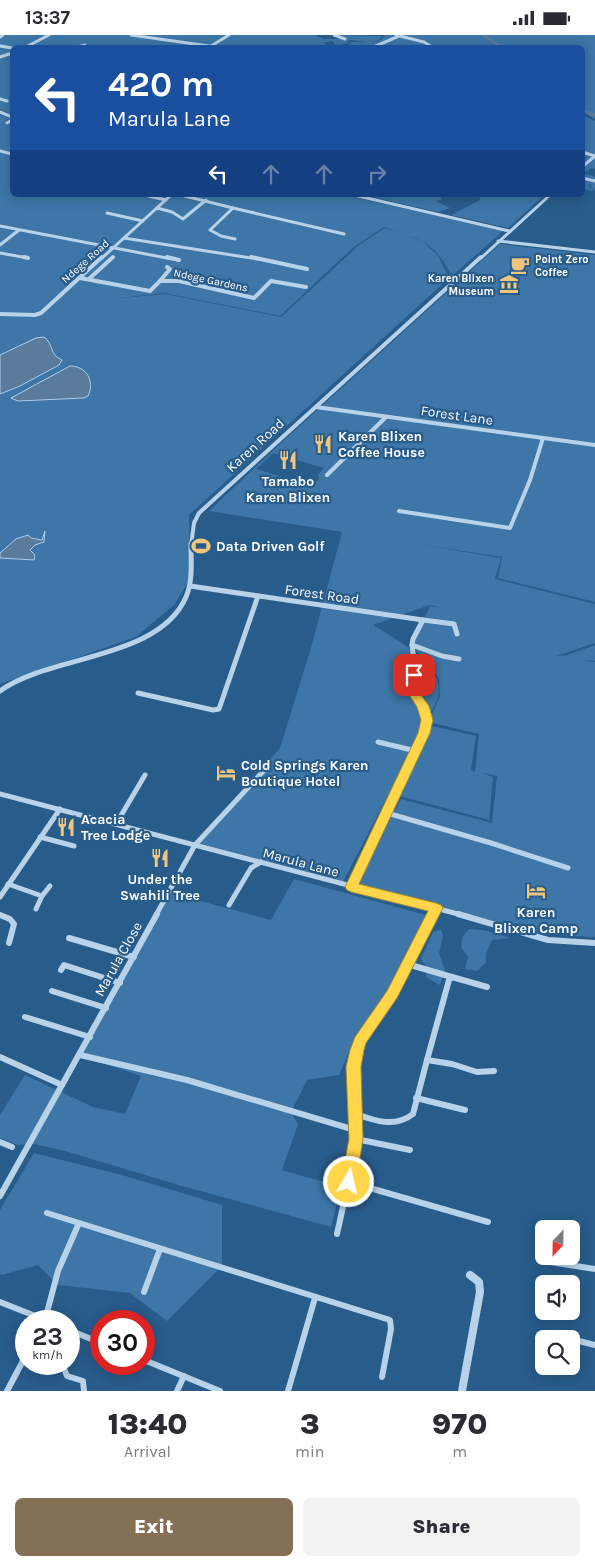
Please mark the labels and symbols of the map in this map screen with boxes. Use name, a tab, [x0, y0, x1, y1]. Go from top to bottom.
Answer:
street label: Ndege Road	[59, 237, 112, 286]
place label: Point Zero Coffee	[535, 253, 588, 279]
cafe icon: Point Zero Coffee	[509, 254, 531, 276]
street label: Ndege Gardens	[172, 266, 250, 295]
place label: Karen Blixen Museum	[428, 272, 494, 298]
museum icon: Karen Blixen Museum	[498, 273, 520, 295]
street label: Forest Lane	[420, 402, 494, 429]
street label: Karen Road	[223, 415, 288, 476]
place label: Karen Blixen Coffee House	[338, 428, 425, 461]
restaurant icon: Karen Blixen Coffee House	[312, 433, 334, 455]
restaurant icon: Tamabo Karen Blixen	[277, 449, 299, 471]
place label: Tamabo Karen Blixen	[246, 473, 330, 506]
sports icon: Data Driven Golf	[190, 535, 212, 557]
place label: Data Driven Golf	[216, 538, 325, 555]
street label: Forest Road	[284, 581, 360, 608]
pin	[393, 654, 435, 696]
place label: Cold Springs Karen Boutique Hotel	[241, 757, 369, 790]
hotel icon: Cold Springs Karen Boutique Hotel	[215, 762, 237, 784]
place label: Acacia Tree Lodge	[81, 811, 150, 844]
restaurant icon: Acacia Tree Lodge	[55, 816, 77, 838]
street label: Marula Lane	[261, 844, 341, 881]
restaurant icon: Under the Swahili Tree	[149, 847, 171, 869]
place label: Under the Swahili Tree	[120, 871, 200, 904]
hotel icon: Karen Blixen Camp	[525, 880, 547, 902]
place label: Karen Blixen Camp	[494, 904, 578, 937]
street label: Marula Close	[91, 919, 146, 1000]
position arrow	[322, 1155, 374, 1207]
north arrow	[535, 1220, 580, 1265]
speed limit sign: 30	[90, 1310, 155, 1375]

